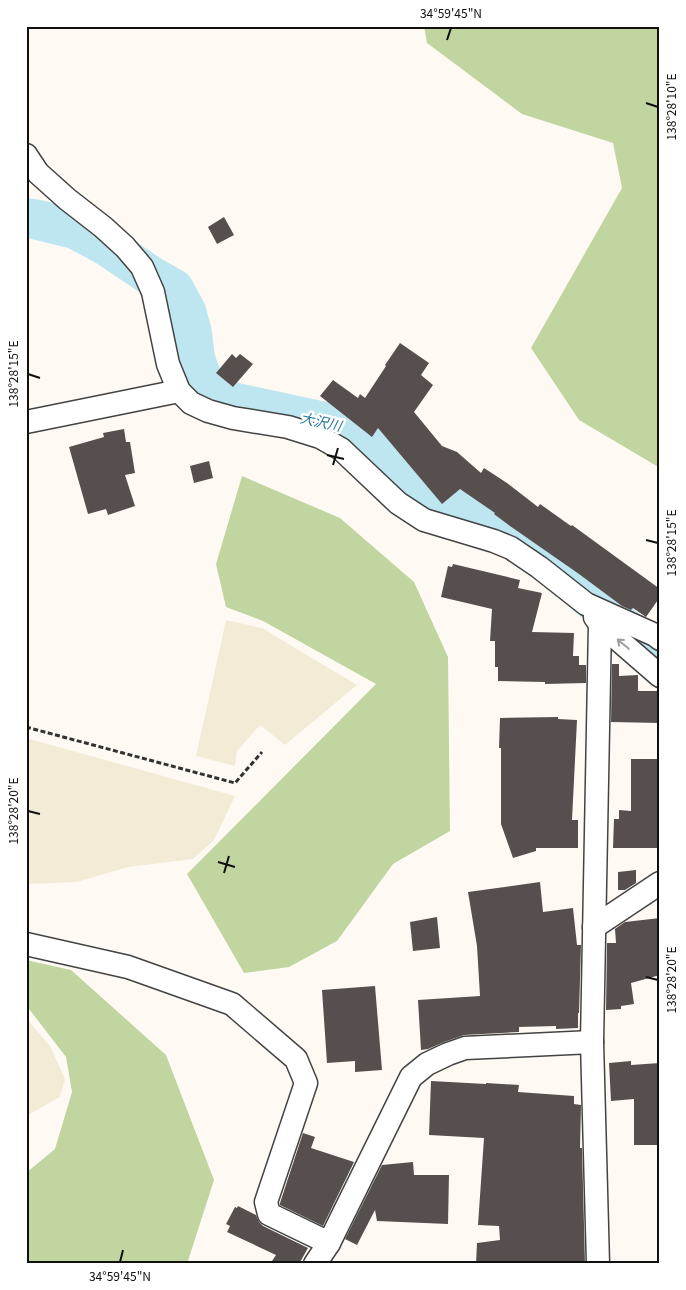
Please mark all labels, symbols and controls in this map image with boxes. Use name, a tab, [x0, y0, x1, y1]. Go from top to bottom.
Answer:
text: 34°59'45"N	[420, 4, 482, 21]
text: 138°28'10"E	[662, 73, 679, 141]
text: 138°28'15"E	[4, 340, 21, 408]
water label: 大沢川	[298, 407, 346, 436]
text: 138°28'15"E	[662, 509, 679, 577]
one-way arrow	[616, 638, 629, 650]
text: 138°28'20"E	[4, 777, 21, 845]
text: 138°28'20"E	[662, 946, 679, 1014]
text: 34°59'45"N	[89, 1267, 151, 1284]

